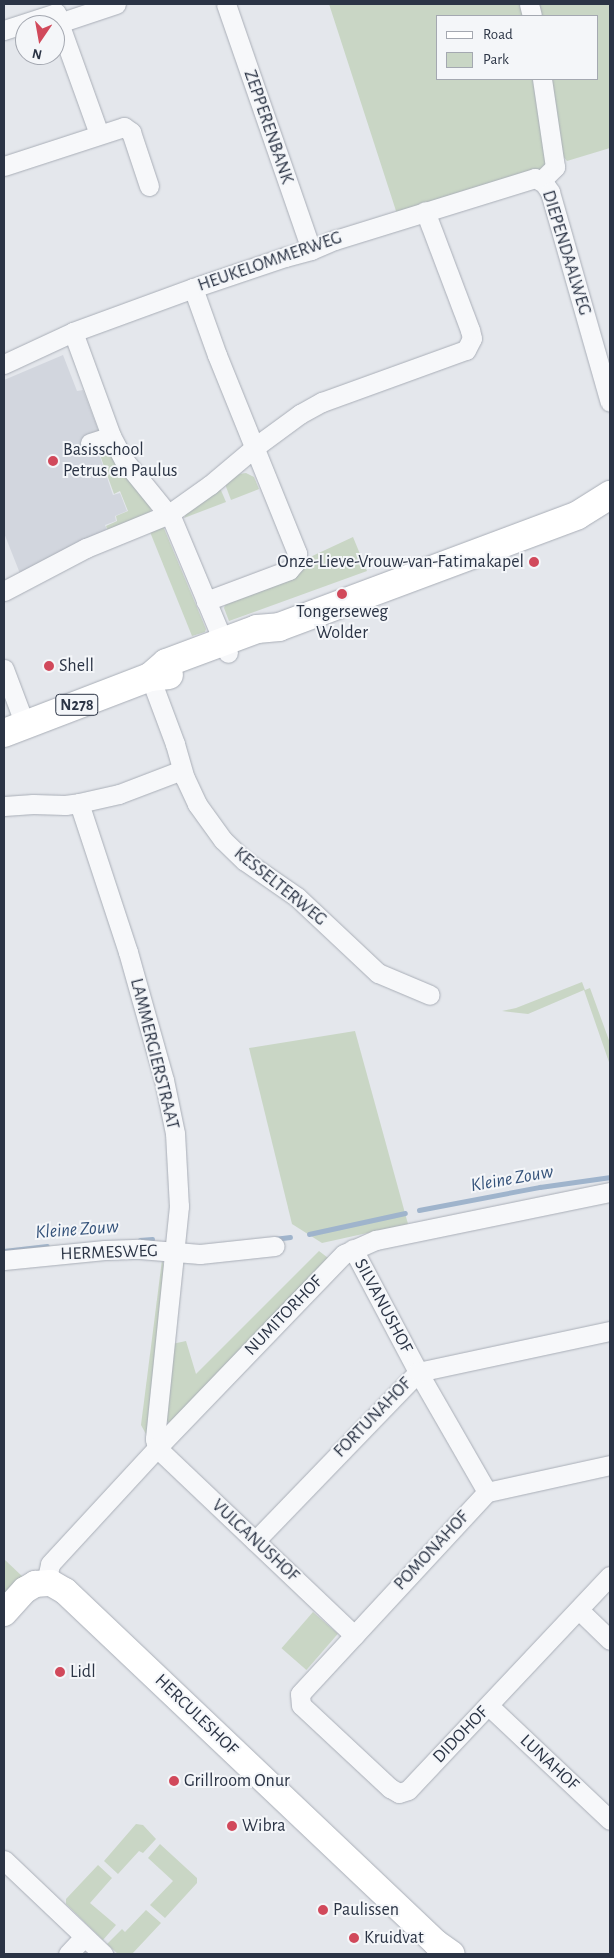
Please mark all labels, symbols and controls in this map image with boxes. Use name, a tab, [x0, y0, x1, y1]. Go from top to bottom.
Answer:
north arrow	[15, 15, 65, 65]
legend	[436, 15, 599, 80]
text: Road	[483, 27, 513, 42]
text: N	[31, 46, 43, 62]
text: Park	[483, 52, 509, 67]
street label: ZEPPERENBANK	[238, 67, 298, 187]
street label: DIEPENDAALWEG	[537, 188, 595, 318]
street label: HEUKELOMMERWEG	[195, 227, 345, 297]
place label: Basisschool Petrus en Paulus	[63, 440, 177, 482]
marker: Basisschool Petrus en Paulus	[47, 455, 59, 467]
place label: Onze-Lieve-Vrouw-van-Fatimakapel	[277, 551, 524, 573]
marker: Onze-Lieve-Vrouw-van-Fatimakapel	[528, 556, 540, 568]
marker: Tongerseweg Wolder	[336, 588, 348, 600]
place label: Tongerseweg Wolder	[296, 602, 388, 644]
place label: Shell	[59, 655, 94, 677]
marker: Shell	[43, 660, 55, 672]
road number: N278	[54, 692, 100, 718]
street label: KESSELTERWEG	[229, 843, 331, 931]
street label: LAMMERGIERSTRAAT	[125, 976, 183, 1132]
water label: Kleine Zouw	[469, 1161, 555, 1197]
water label: Kleine Zouw	[35, 1216, 119, 1244]
street label: HERMESWEG	[60, 1241, 158, 1265]
street label: SILVANUSHOF	[349, 1255, 417, 1357]
street label: NUMITORHOF	[240, 1271, 328, 1361]
street label: FORTUNAHOF	[330, 1374, 416, 1462]
street label: VULCANUSHOF	[207, 1495, 303, 1587]
street label: POMONAHOF	[390, 1507, 474, 1595]
place label: Lidl	[70, 1661, 96, 1683]
marker: Lidl	[54, 1666, 66, 1678]
street label: HERCULESHOF	[150, 1670, 242, 1760]
street label: DIDOHOF	[429, 1702, 493, 1768]
street label: LUNAHOF	[515, 1730, 583, 1796]
place label: Grillroom Onur	[184, 1770, 290, 1792]
marker: Grillroom Onur	[168, 1775, 180, 1787]
place label: Wibra	[242, 1815, 285, 1837]
marker: Wibra	[226, 1820, 238, 1832]
place label: Paulissen	[333, 1899, 399, 1921]
marker: Paulissen	[317, 1904, 329, 1916]
place label: Kruidvat	[364, 1927, 424, 1949]
marker: Kruidvat	[348, 1932, 360, 1944]

